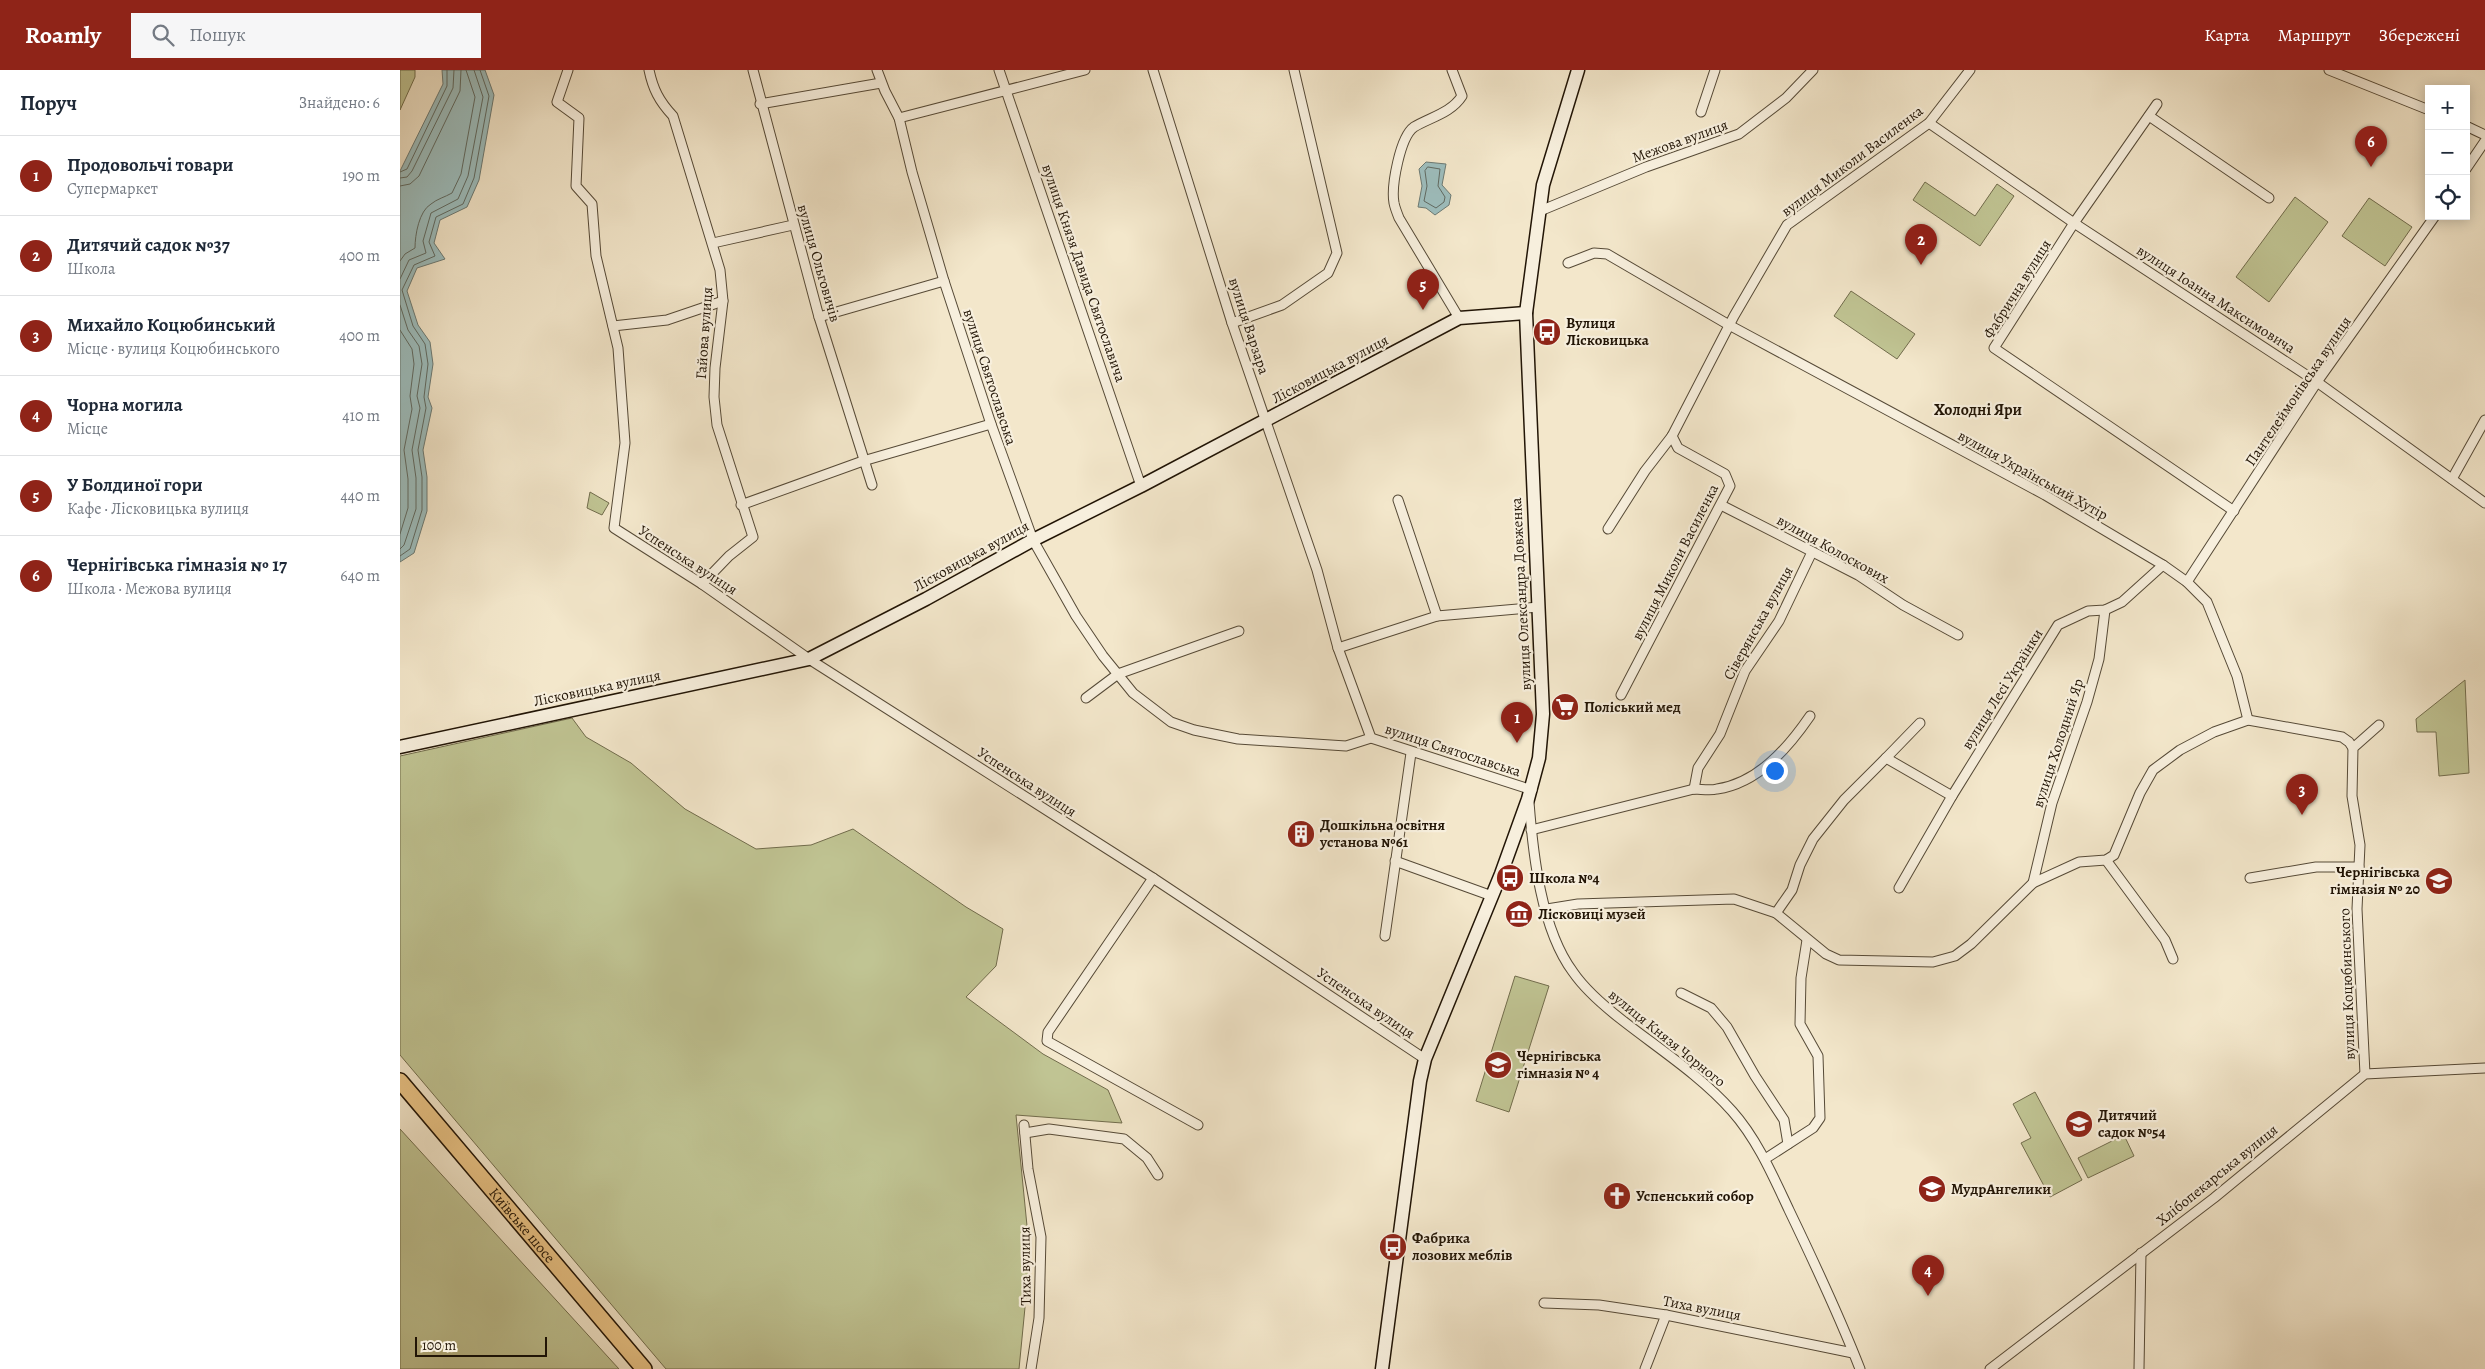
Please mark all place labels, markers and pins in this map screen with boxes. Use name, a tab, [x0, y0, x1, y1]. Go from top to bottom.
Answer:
pin: 6	[2355, 126, 2387, 167]
pin: 2	[1905, 224, 1937, 265]
pin: 5	[1407, 269, 1439, 310]
place label: Вулиця Лісковицька	[1566, 313, 1650, 350]
bus stop icon: Вулиця Лісковицька	[1532, 317, 1562, 347]
supermarket icon: Поліський мед	[1550, 692, 1580, 722]
place label: Поліський мед	[1584, 697, 1681, 717]
pin: 1	[1501, 702, 1533, 743]
pin: 3	[2286, 774, 2318, 815]
place label: Дошкільна освітня установа №61	[1319, 815, 1445, 852]
building icon: Дошкільна освітня установа №61	[1286, 819, 1316, 849]
place label: Чернігівська гімназія № 20	[2330, 862, 2421, 899]
bus stop icon: Школа №4	[1495, 863, 1525, 893]
school or university icon: Чернігівська гімназія № 20	[2424, 866, 2454, 896]
place label: Школа №4	[1529, 868, 1600, 888]
museum icon: Лісковиці музей	[1504, 899, 1534, 929]
place label: Лісковиці музей	[1538, 904, 1646, 924]
place label: Чернігівська гімназія № 4	[1517, 1046, 1602, 1083]
school or university icon: Чернігівська гімназія № 4	[1483, 1050, 1513, 1080]
place label: Дитячий садок №54	[2098, 1105, 2166, 1142]
school or university icon: Дитячий садок №54	[2064, 1109, 2094, 1139]
school or university icon: МудрАнгелики	[1917, 1174, 1947, 1204]
place label: МудрАнгелики	[1951, 1179, 2051, 1199]
church icon: Успенський собор	[1602, 1181, 1632, 1211]
place label: Успенський собор	[1636, 1186, 1754, 1206]
place label: Фабрика лозових меблів	[1411, 1228, 1512, 1265]
bus stop icon: Фабрика лозових меблів	[1378, 1232, 1408, 1262]
pin: 4	[1912, 1255, 1944, 1296]

